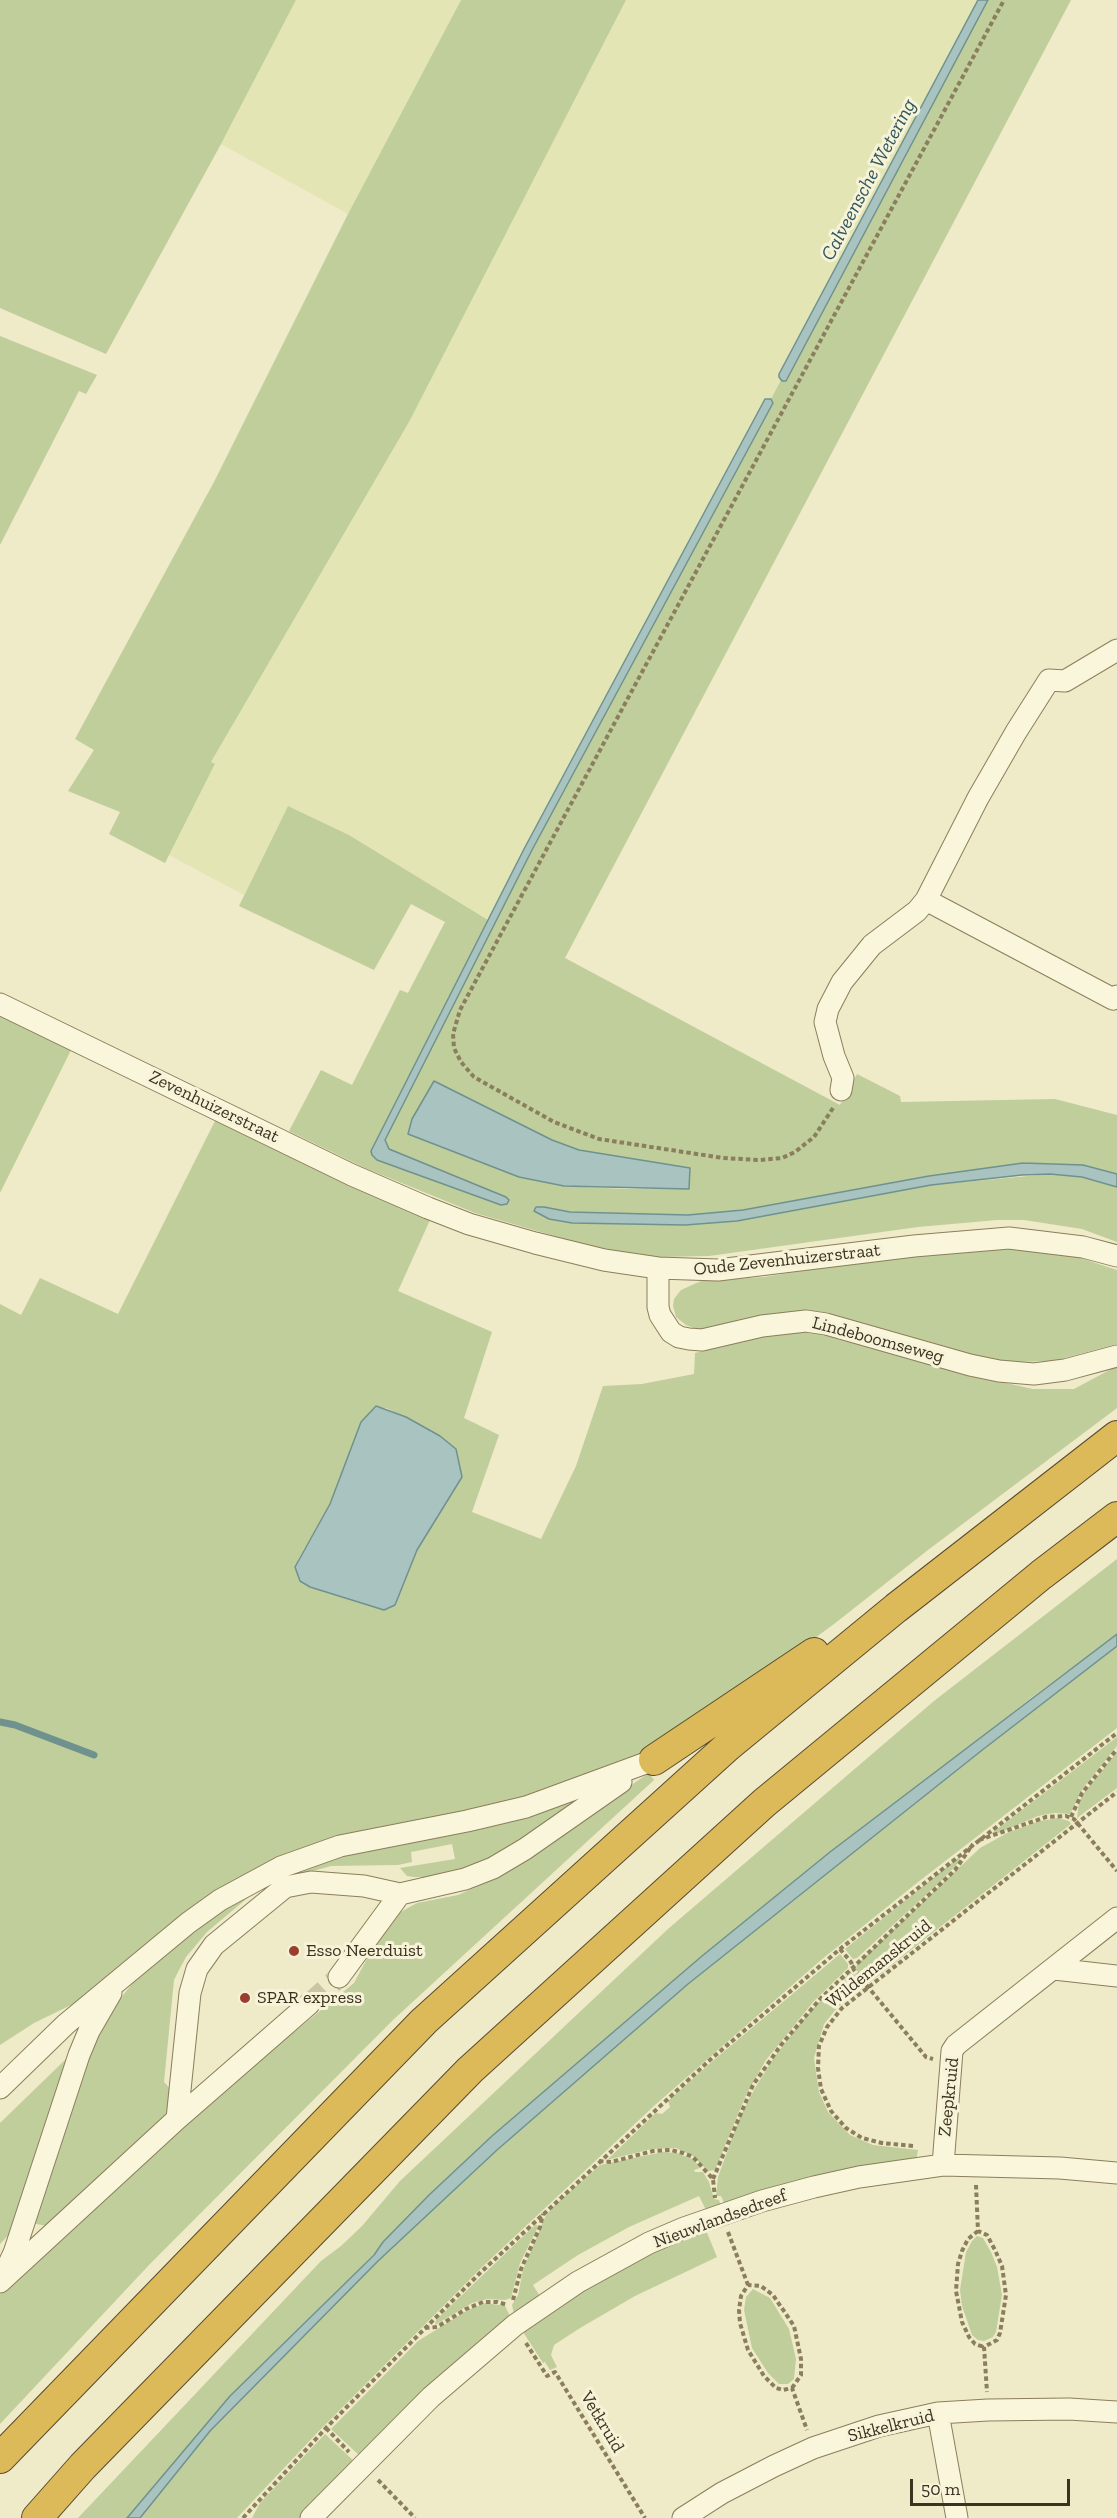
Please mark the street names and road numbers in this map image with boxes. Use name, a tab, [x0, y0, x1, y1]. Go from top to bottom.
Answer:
street label: Zevenhuizerstraat	[145, 1066, 283, 1148]
street label: Oude Zevenhuizerstraat	[693, 1239, 881, 1281]
street label: Lindeboomseweg	[810, 1312, 946, 1368]
street label: Wildemanskruid	[822, 1915, 936, 2013]
street label: Zeepkruid	[934, 2057, 964, 2137]
street label: Nieuwlandsedreef	[650, 2185, 790, 2253]
street label: Vetkruid	[575, 2387, 629, 2457]
street label: Sikkelkruid	[846, 2405, 936, 2447]

